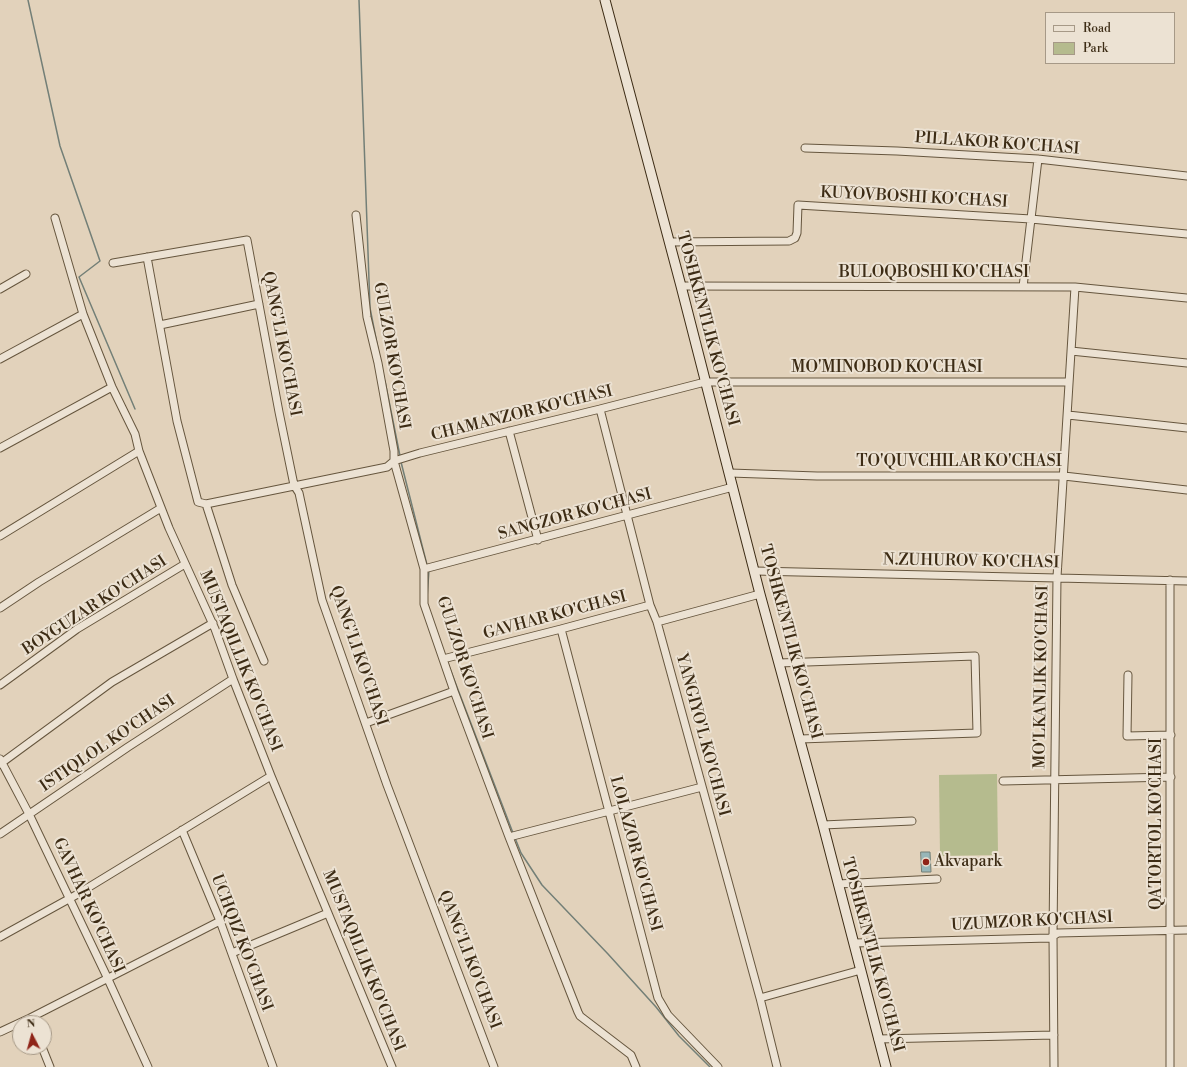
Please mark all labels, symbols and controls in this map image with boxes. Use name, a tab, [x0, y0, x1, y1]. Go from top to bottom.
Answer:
legend	[1045, 12, 1175, 64]
text: Road	[1083, 21, 1111, 36]
text: Park	[1083, 41, 1108, 56]
street label: PILLAKOR KO'CHASI	[914, 129, 1080, 159]
street label: KUYOVBOSHI KO'CHASI	[820, 184, 1008, 212]
street label: TOSHKENTLIK KO'CHASI	[672, 230, 742, 428]
street label: BULOQBOSHI KO'CHASI	[839, 263, 1029, 283]
street label: QANG'LI KO'CHASI	[258, 270, 304, 418]
street label: GULZOR KO'CHASI	[369, 281, 413, 431]
street label: MO'MINOBOD KO'CHASI	[791, 358, 983, 378]
street label: CHAMANZOR KO'CHASI	[429, 382, 615, 446]
street label: TO'QUVCHILAR KO'CHASI	[856, 452, 1062, 472]
street label: SANGZOR KO'CHASI	[496, 485, 654, 545]
street label: TOSHKENTLIK KO'CHASI	[755, 543, 825, 741]
street label: N.ZUHUROV KO'CHASI	[883, 551, 1059, 573]
street label: BOYGUZAR KO'CHASI	[19, 552, 171, 660]
street label: MUSTAQILLIK KO'CHASI	[195, 567, 285, 755]
street label: QANG'LI KO'CHASI	[325, 583, 391, 729]
street label: MO'LKANLIK KO'CHASI	[1031, 585, 1053, 769]
street label: GAVHAR KO'CHASI	[481, 588, 629, 644]
street label: GULZOR KO'CHASI	[432, 594, 496, 742]
street label: YANGIYO'L KO'CHASI	[671, 652, 733, 818]
street label: ISTIQLOL KO'CHASI	[37, 692, 179, 796]
street label: QATORTOL KO'CHASI	[1147, 738, 1167, 910]
street label: LOLAZOR KO'CHASI	[605, 774, 665, 934]
street label: GAVHAR KO'CHASI	[48, 835, 128, 977]
place label: Akvapark	[934, 852, 1002, 872]
street label: TOSHKENTLIK KO'CHASI	[837, 856, 907, 1054]
marker: Akvapark	[921, 857, 931, 867]
street label: MUSTAQILLIK KO'CHASI	[318, 867, 408, 1055]
street label: UCHQIZ KO'CHASI	[206, 872, 276, 1014]
street label: QANG'LI KO'CHASI	[434, 888, 504, 1032]
street label: UZUMZOR KO'CHASI	[951, 908, 1113, 936]
north arrow	[12, 1015, 52, 1055]
text: N	[26, 1017, 36, 1031]

